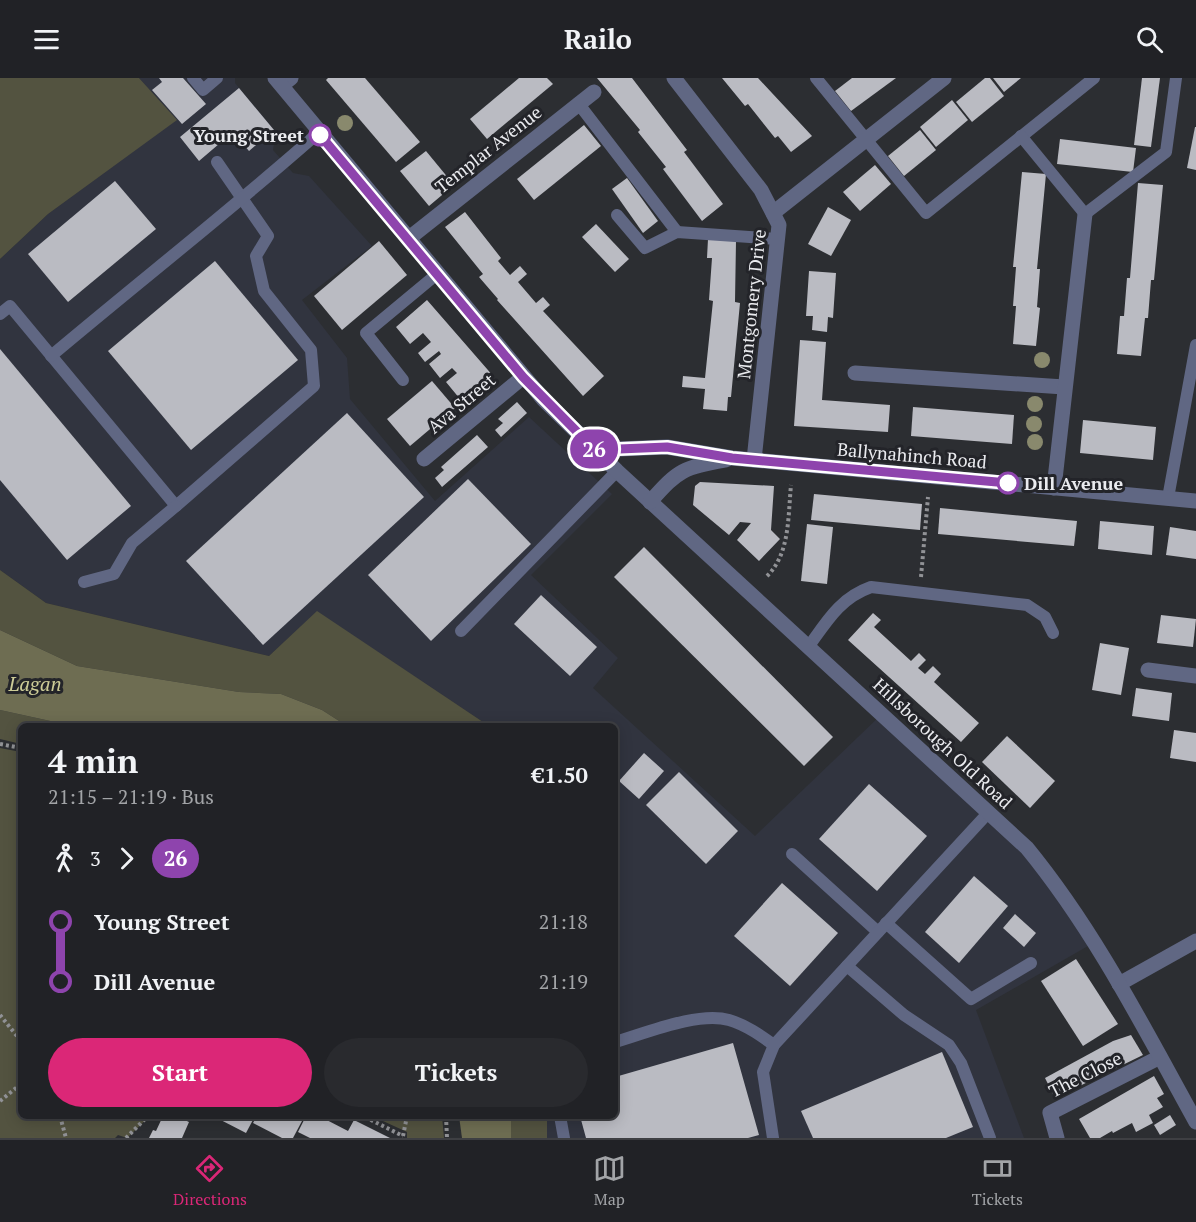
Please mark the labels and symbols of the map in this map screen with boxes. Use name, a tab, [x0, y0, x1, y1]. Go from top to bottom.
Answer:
street label: Templar Avenue	[430, 100, 546, 198]
place label: Young Street	[193, 123, 304, 147]
marker: Young Street	[309, 124, 331, 146]
street label: Montgomery Drive	[731, 228, 771, 380]
street label: Ava Street	[422, 367, 500, 438]
line badge: 26	[567, 430, 621, 469]
street label: Ballynahinch Road	[836, 437, 988, 473]
place label: Dill Avenue	[1024, 471, 1123, 495]
marker: Dill Avenue	[997, 472, 1019, 494]
water label: Lagan	[8, 670, 61, 697]
street label: Hillsborough Old Road	[868, 672, 1018, 814]
street label: The Close	[1044, 1045, 1126, 1103]

